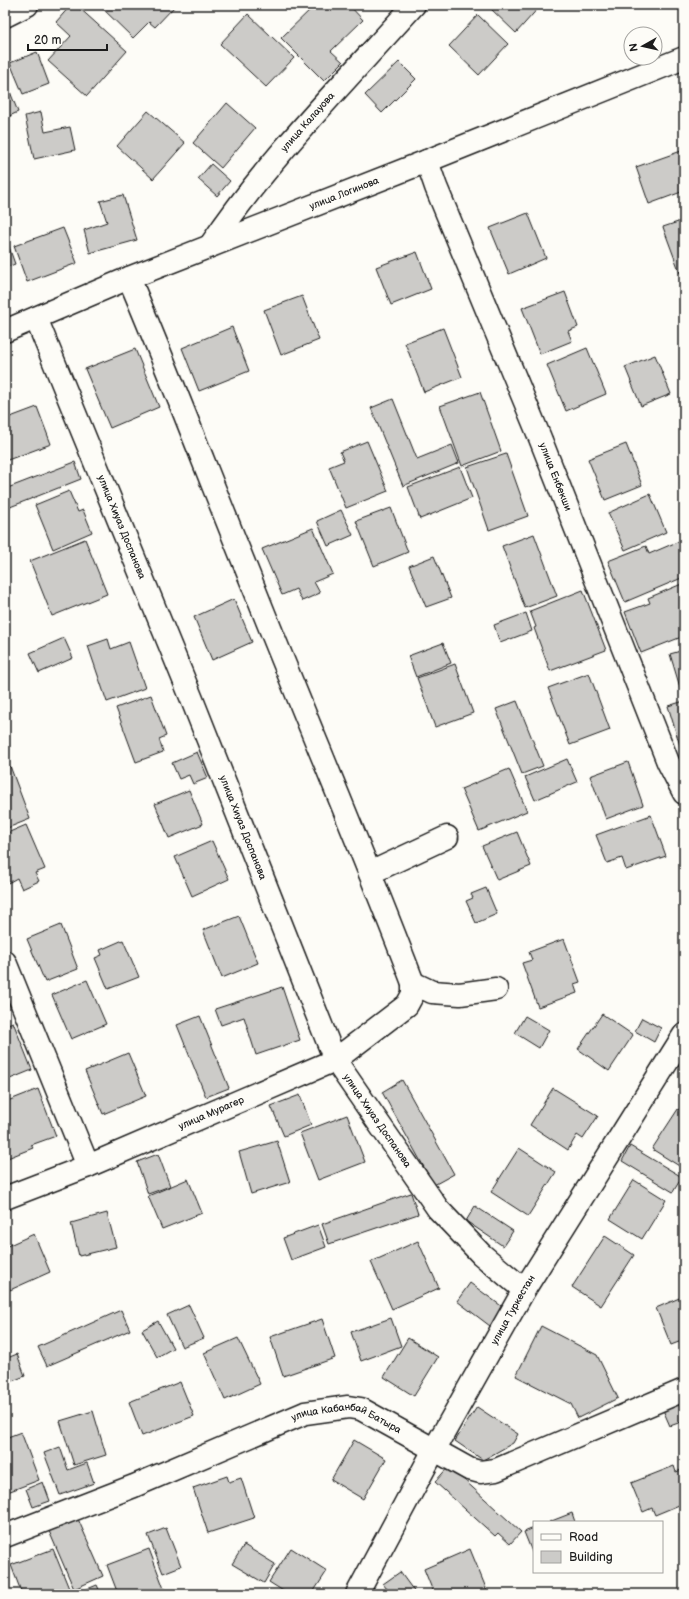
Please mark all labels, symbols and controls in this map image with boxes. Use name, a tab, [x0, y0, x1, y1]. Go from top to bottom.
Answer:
scale bar	[28, 26, 107, 52]
north arrow	[623, 26, 663, 66]
text: 20 m	[34, 33, 61, 48]
text: N	[627, 42, 641, 52]
street label: улица Калауова	[278, 90, 337, 154]
street label: улица Логинова	[308, 174, 381, 213]
street label: улица Енбекши	[536, 441, 574, 513]
street label: улица Хиуаз Доспанова	[95, 473, 148, 581]
street label: улица Хиуаз Доспанова	[217, 774, 269, 882]
street label: улица Хиуаз Доспанова	[341, 1072, 414, 1170]
street label: улица Мурагер	[177, 1094, 246, 1132]
street label: улица Туркестан	[488, 1273, 538, 1347]
street label: улица Кабанбай Батыра	[290, 1401, 403, 1436]
legend	[533, 1521, 663, 1573]
text: Road	[569, 1530, 598, 1545]
text: Building	[569, 1550, 613, 1565]

